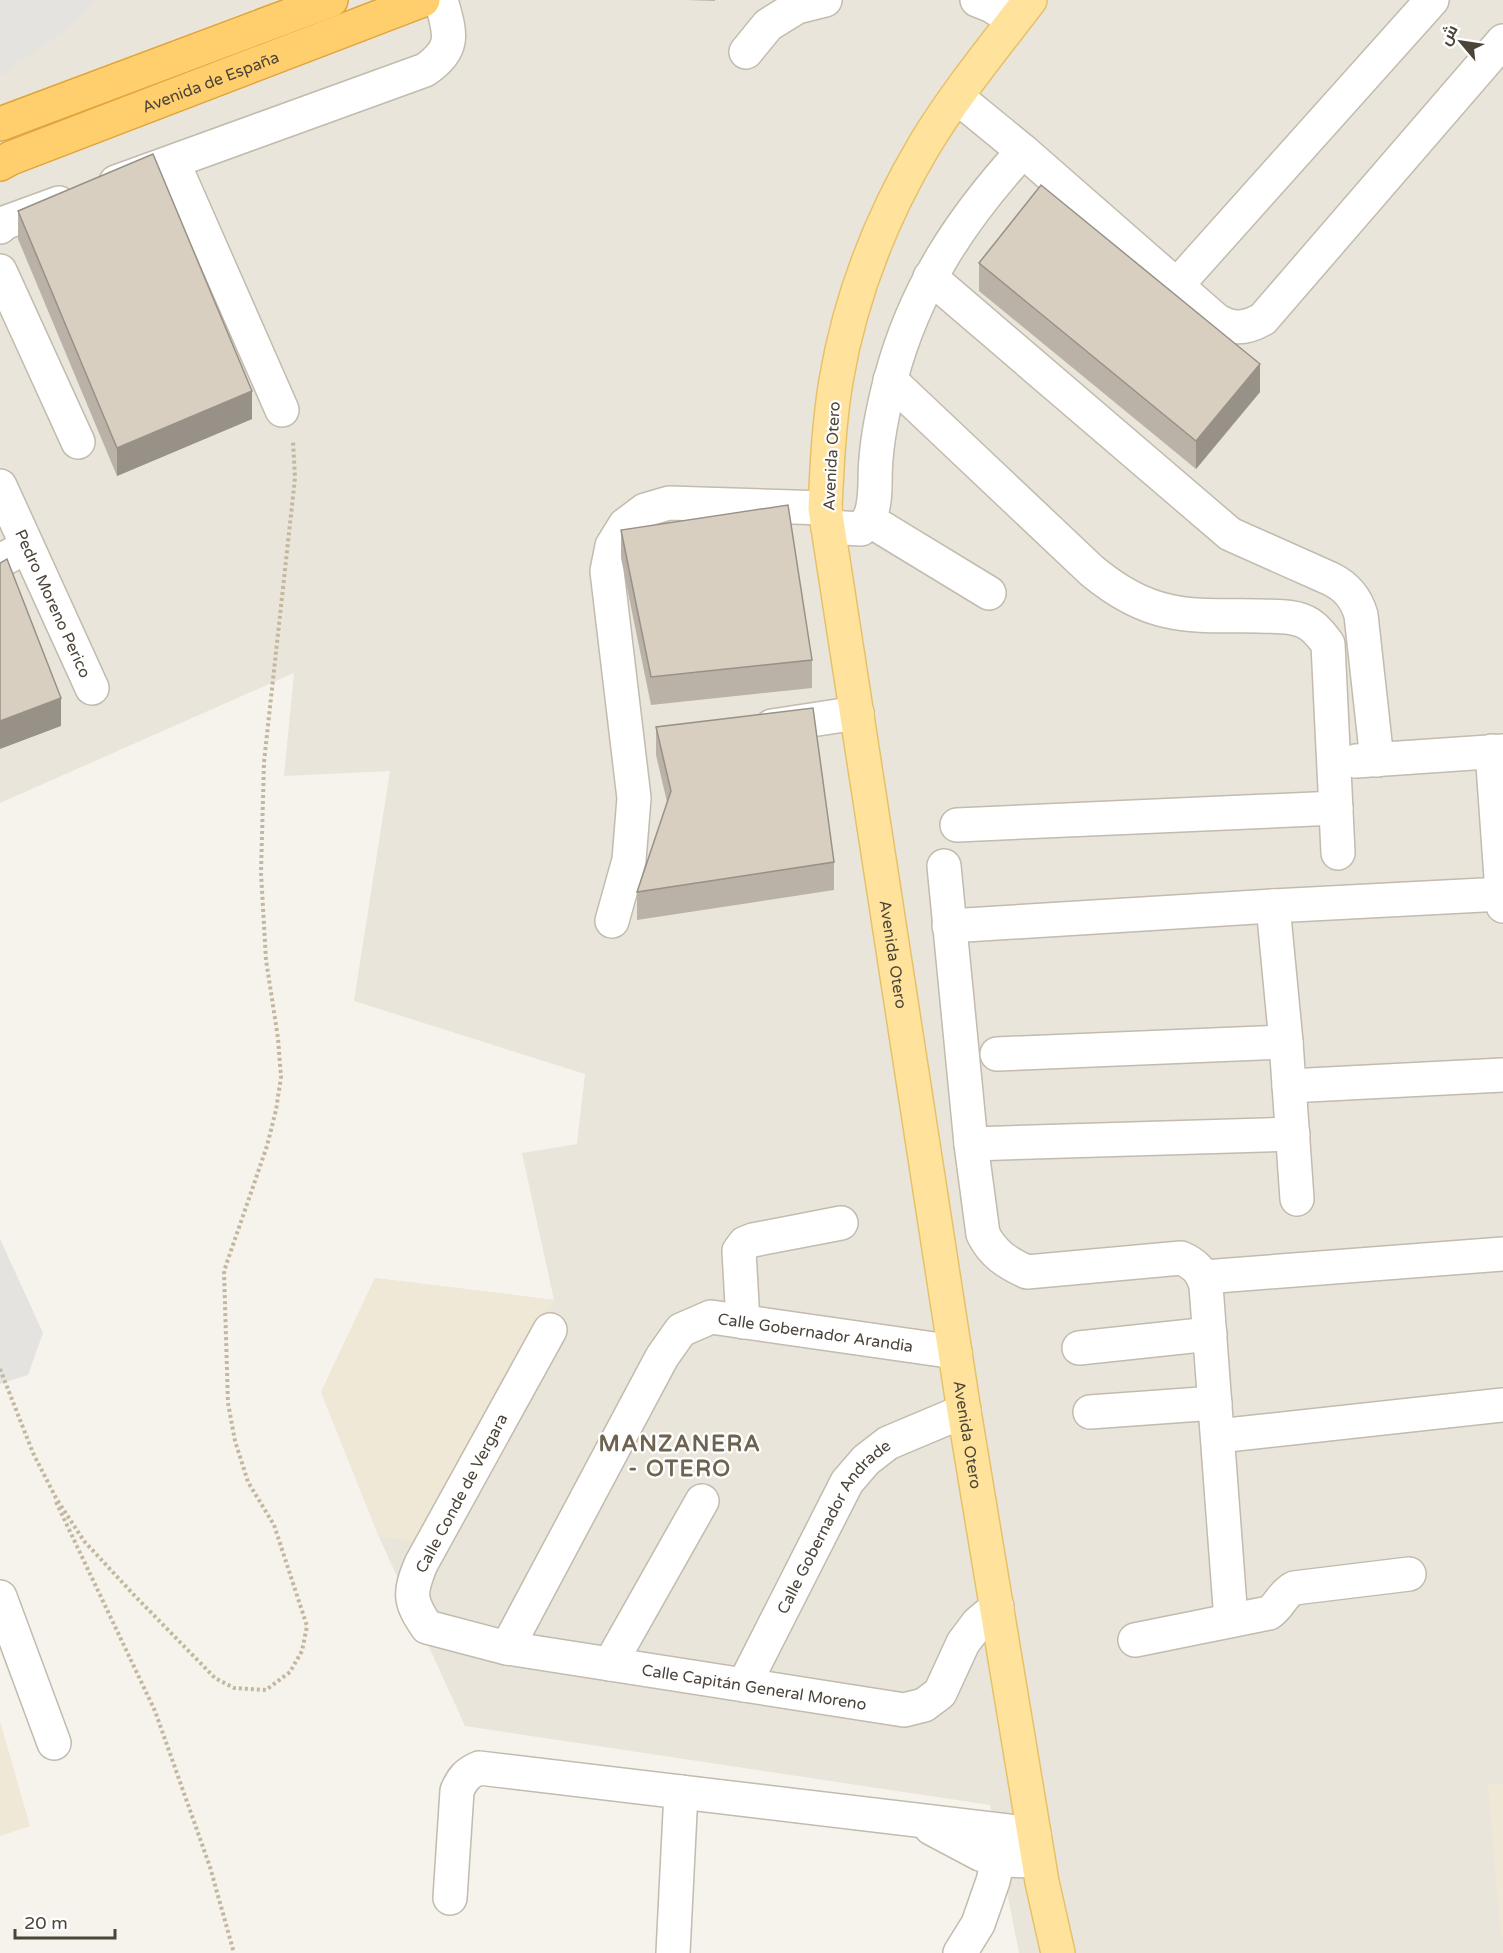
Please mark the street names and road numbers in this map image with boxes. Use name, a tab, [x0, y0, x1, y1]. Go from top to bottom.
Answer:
street label: Avenida de España	[139, 47, 282, 118]
street label: Avenida Otero	[819, 401, 845, 511]
street label: Pedro Moreno Perico	[10, 526, 95, 681]
street label: Avenida Otero	[874, 899, 911, 1010]
street label: Calle Gobernador Arandia	[716, 1309, 914, 1357]
street label: Avenida Otero	[948, 1379, 986, 1490]
street label: Calle Conde de Vergara	[411, 1410, 512, 1577]
street label: Calle Gobernador Andrade	[773, 1436, 895, 1617]
street label: Calle Capitán General Moreno	[640, 1660, 868, 1715]

